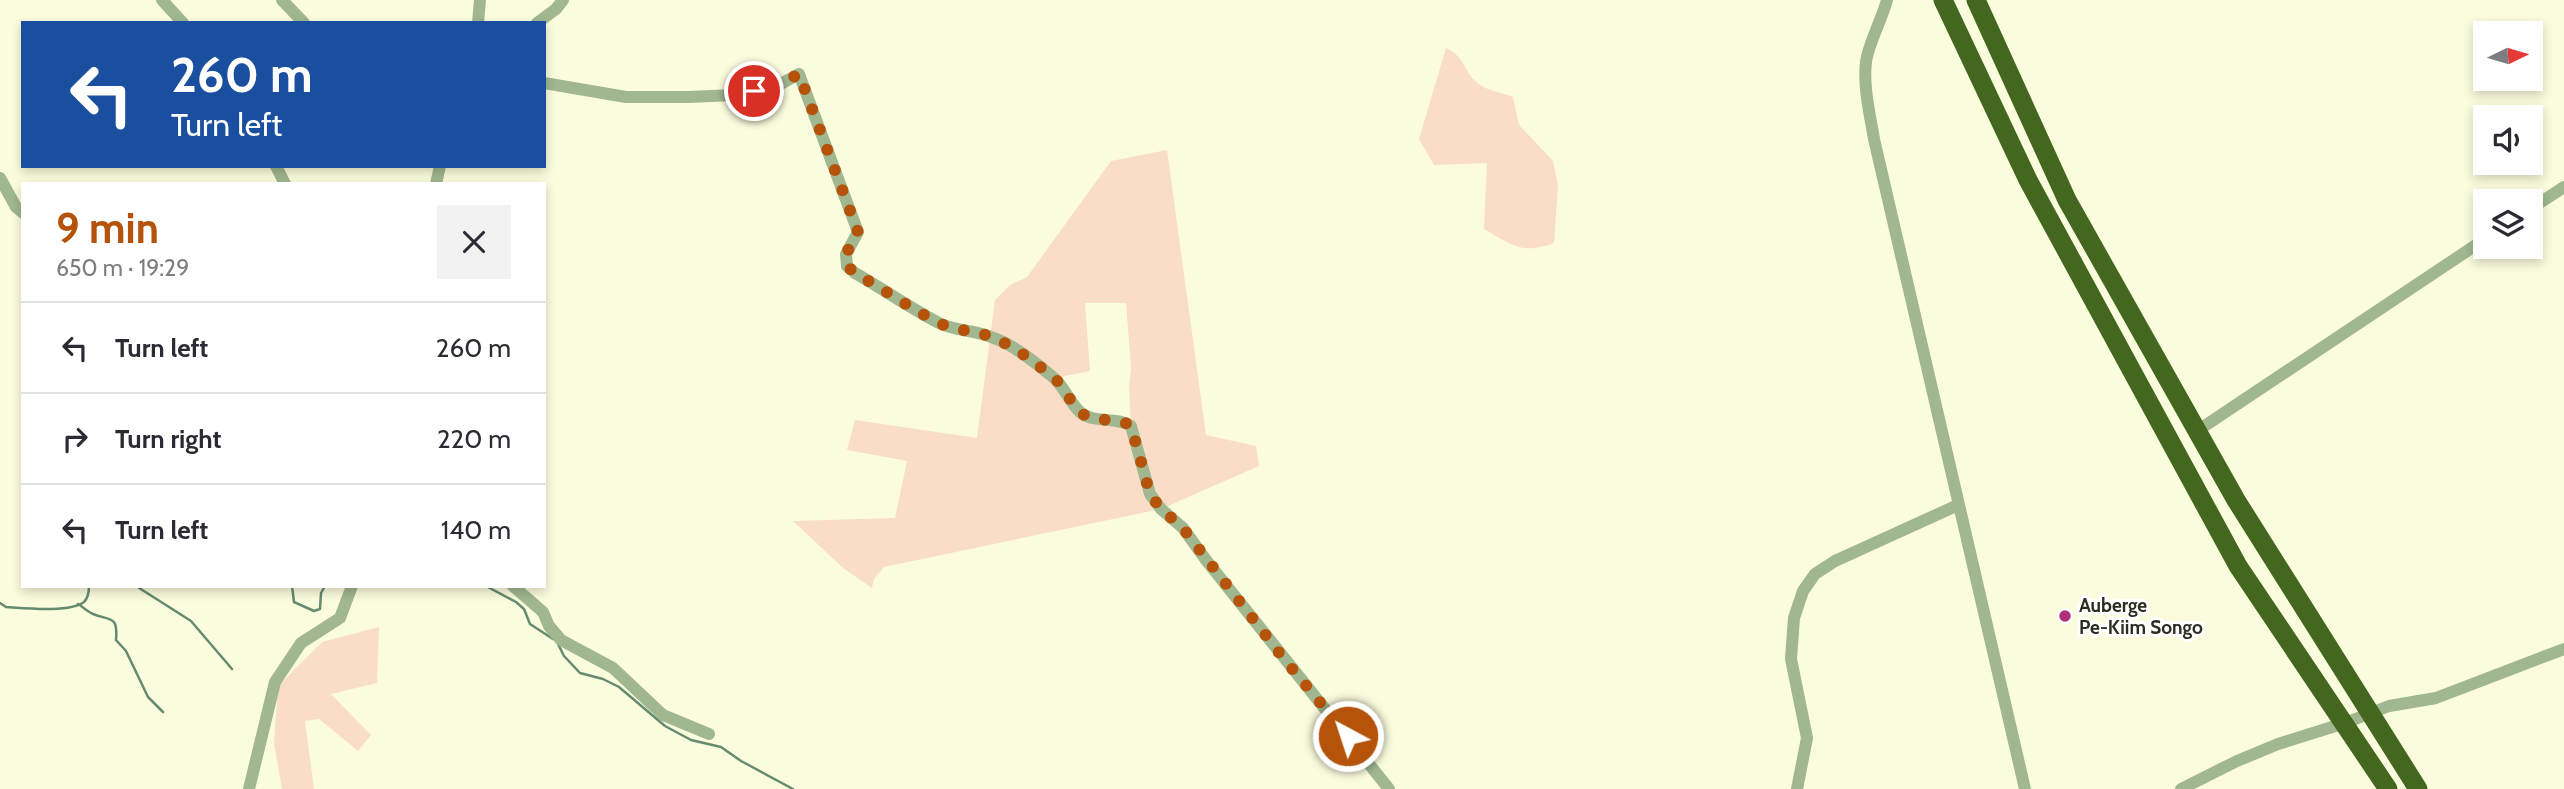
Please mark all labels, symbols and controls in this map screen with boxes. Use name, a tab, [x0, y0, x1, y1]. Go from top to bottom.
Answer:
north arrow	[2473, 21, 2543, 91]
map controls	[2473, 21, 2543, 259]
text: 260 m	[171, 45, 313, 104]
icon: left	[56, 49, 147, 140]
pin	[724, 61, 784, 121]
icon: arrive	[735, 72, 773, 110]
text: Turn left	[171, 105, 282, 144]
button: sound	[2473, 105, 2543, 175]
button: layers	[2473, 189, 2543, 259]
text: 9 min	[56, 202, 159, 254]
button: close	[437, 205, 511, 279]
text: 650 m · 19:29	[56, 254, 189, 282]
icon: left	[56, 329, 94, 367]
text: Turn left	[115, 332, 208, 364]
text: 260 m	[436, 332, 511, 364]
icon: right	[56, 420, 94, 458]
text: Turn right	[115, 423, 221, 455]
text: 220 m	[437, 423, 511, 455]
icon: left	[56, 511, 94, 549]
text: Turn left	[115, 514, 208, 546]
text: 140 m	[441, 514, 511, 546]
place label: Auberge Pe-Kiim Songo	[2079, 594, 2203, 639]
marker: Auberge Pe-Kiim Songo	[2057, 608, 2073, 624]
position arrow	[1311, 699, 1385, 773]

